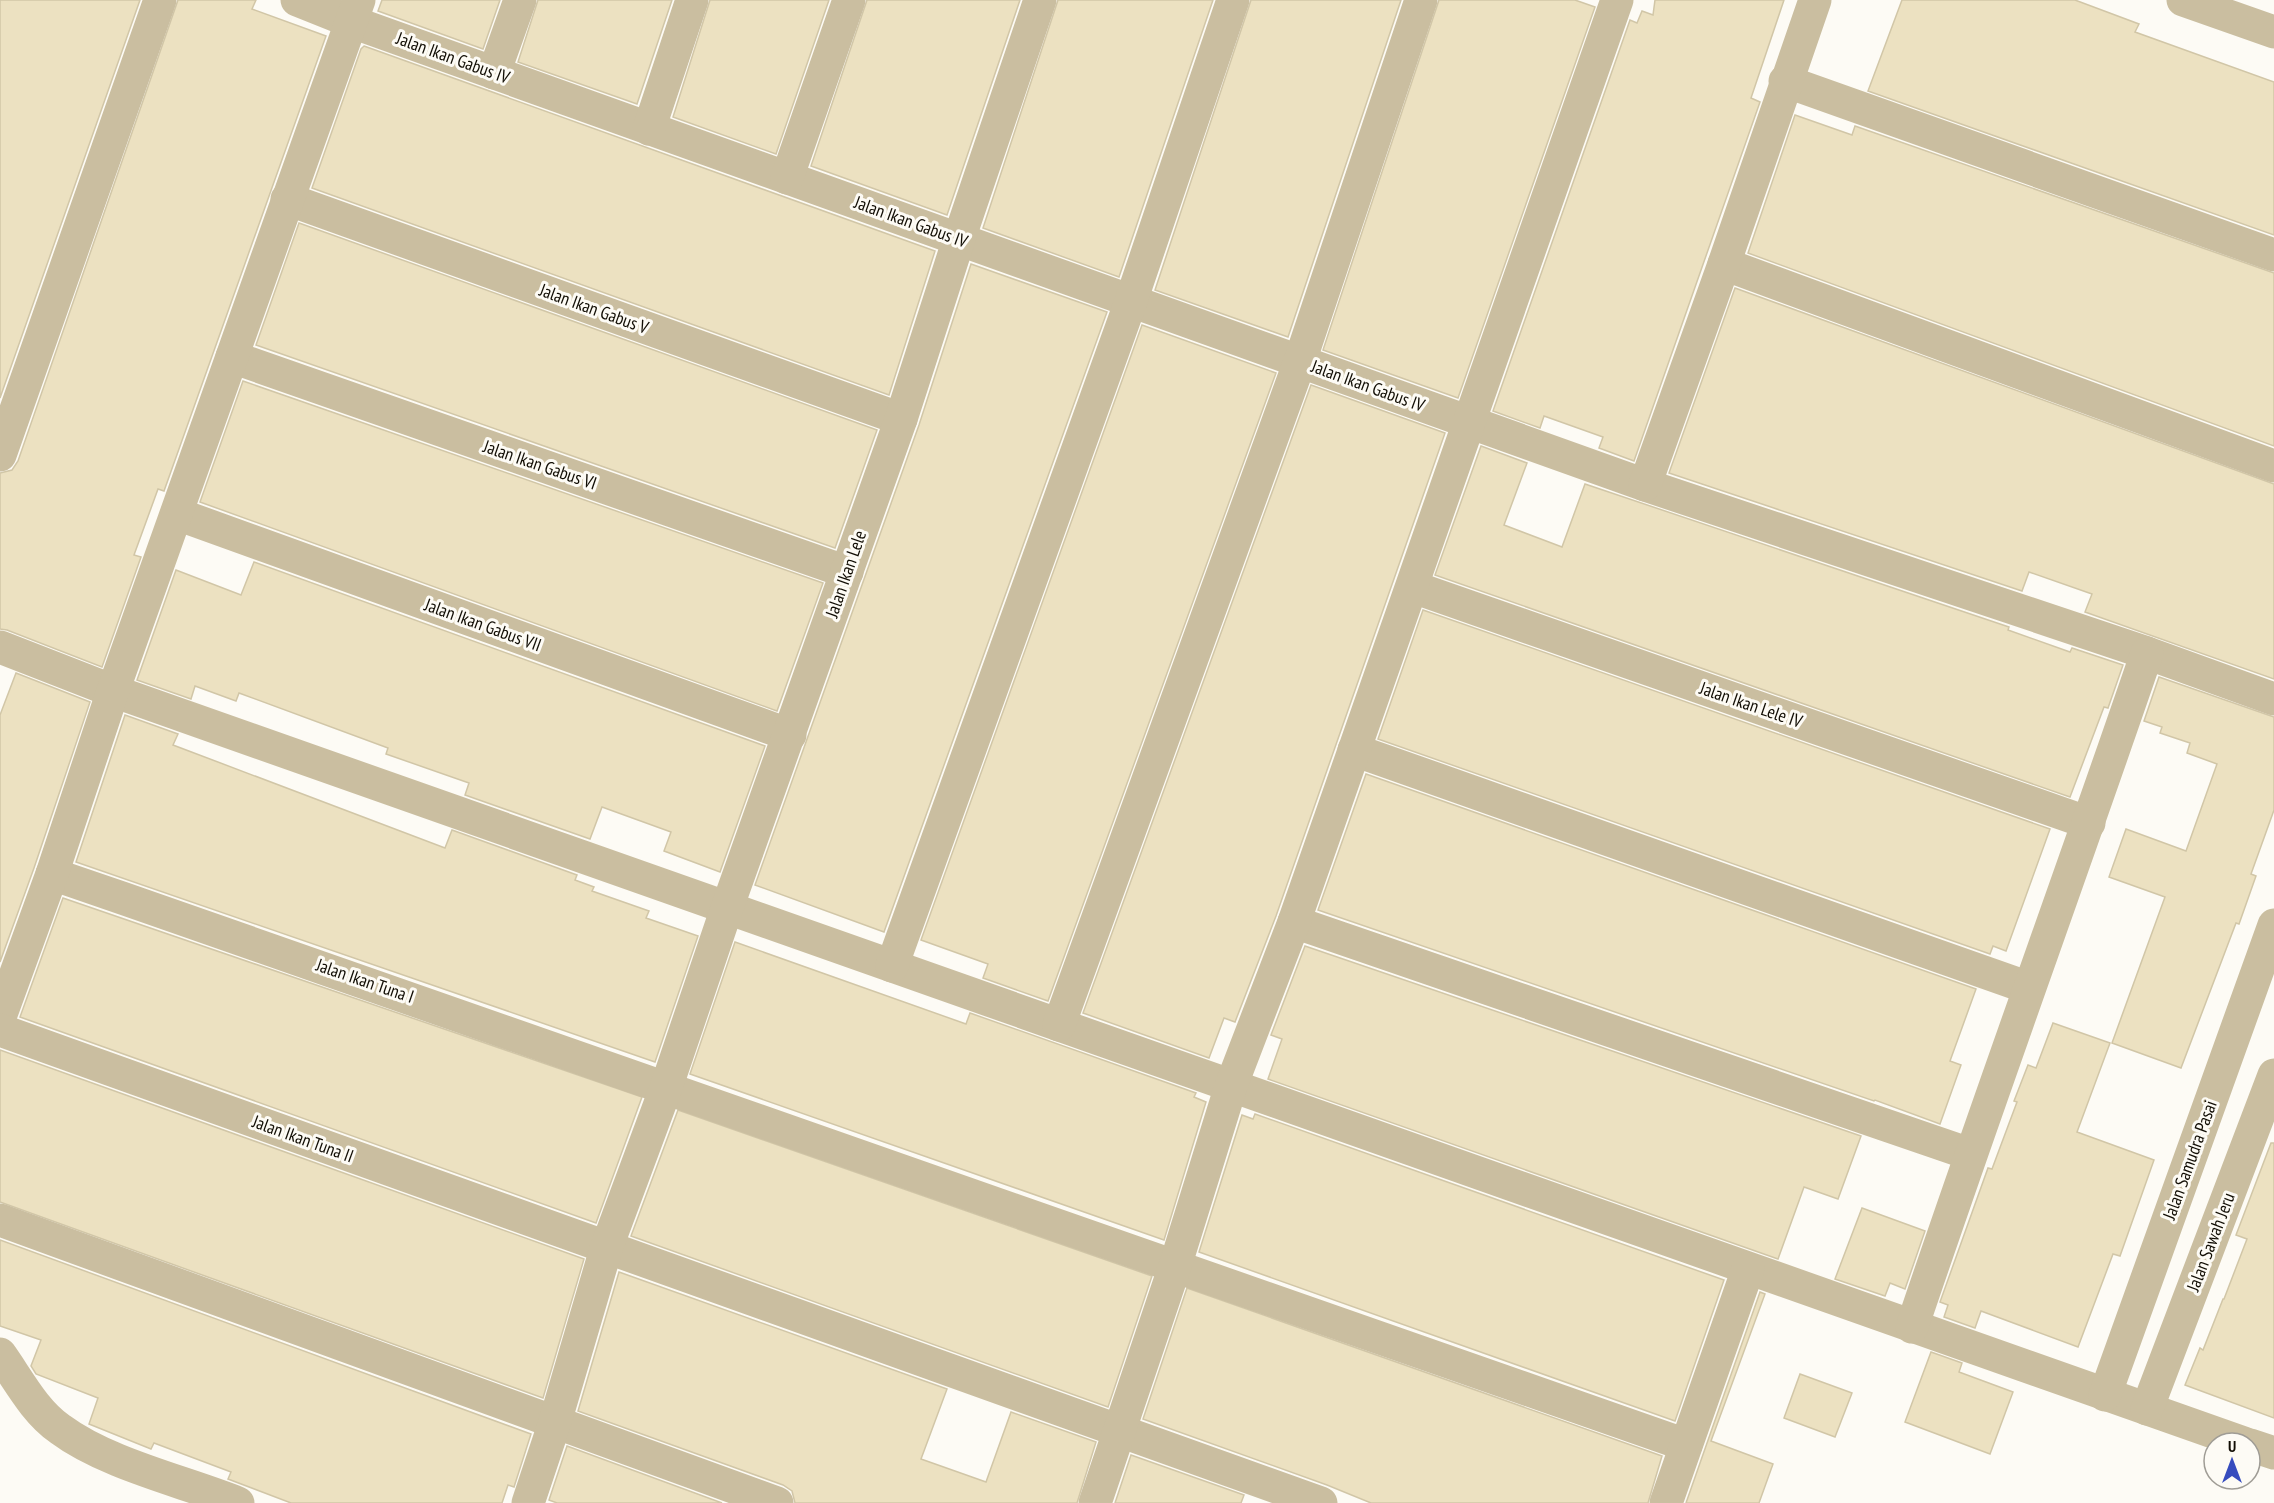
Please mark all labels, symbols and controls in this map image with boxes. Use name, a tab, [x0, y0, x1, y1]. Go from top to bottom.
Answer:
street label: Jalan Ikan Gabus IV	[392, 26, 514, 89]
street label: Jalan Ikan Gabus IV	[850, 190, 972, 253]
street label: Jalan Ikan Gabus V	[536, 278, 652, 339]
street label: Jalan Ikan Gabus IV	[1307, 354, 1429, 417]
street label: Jalan Ikan Gabus VI	[479, 434, 600, 495]
street label: Jalan Ikan Lele	[820, 527, 871, 621]
street label: Jalan Ikan Gabus VII	[421, 592, 545, 656]
street label: Jalan Ikan Lele IV	[1696, 676, 1806, 733]
street label: Jalan Ikan Tuna I	[312, 953, 417, 1008]
street label: Jalan Samudra Pasai	[2157, 1097, 2222, 1223]
street label: Jalan Ikan Tuna II	[249, 1109, 357, 1167]
street label: Jalan Sawah Jeru	[2181, 1189, 2240, 1295]
north arrow	[2202, 1431, 2262, 1491]
text: U	[2228, 1436, 2236, 1456]

